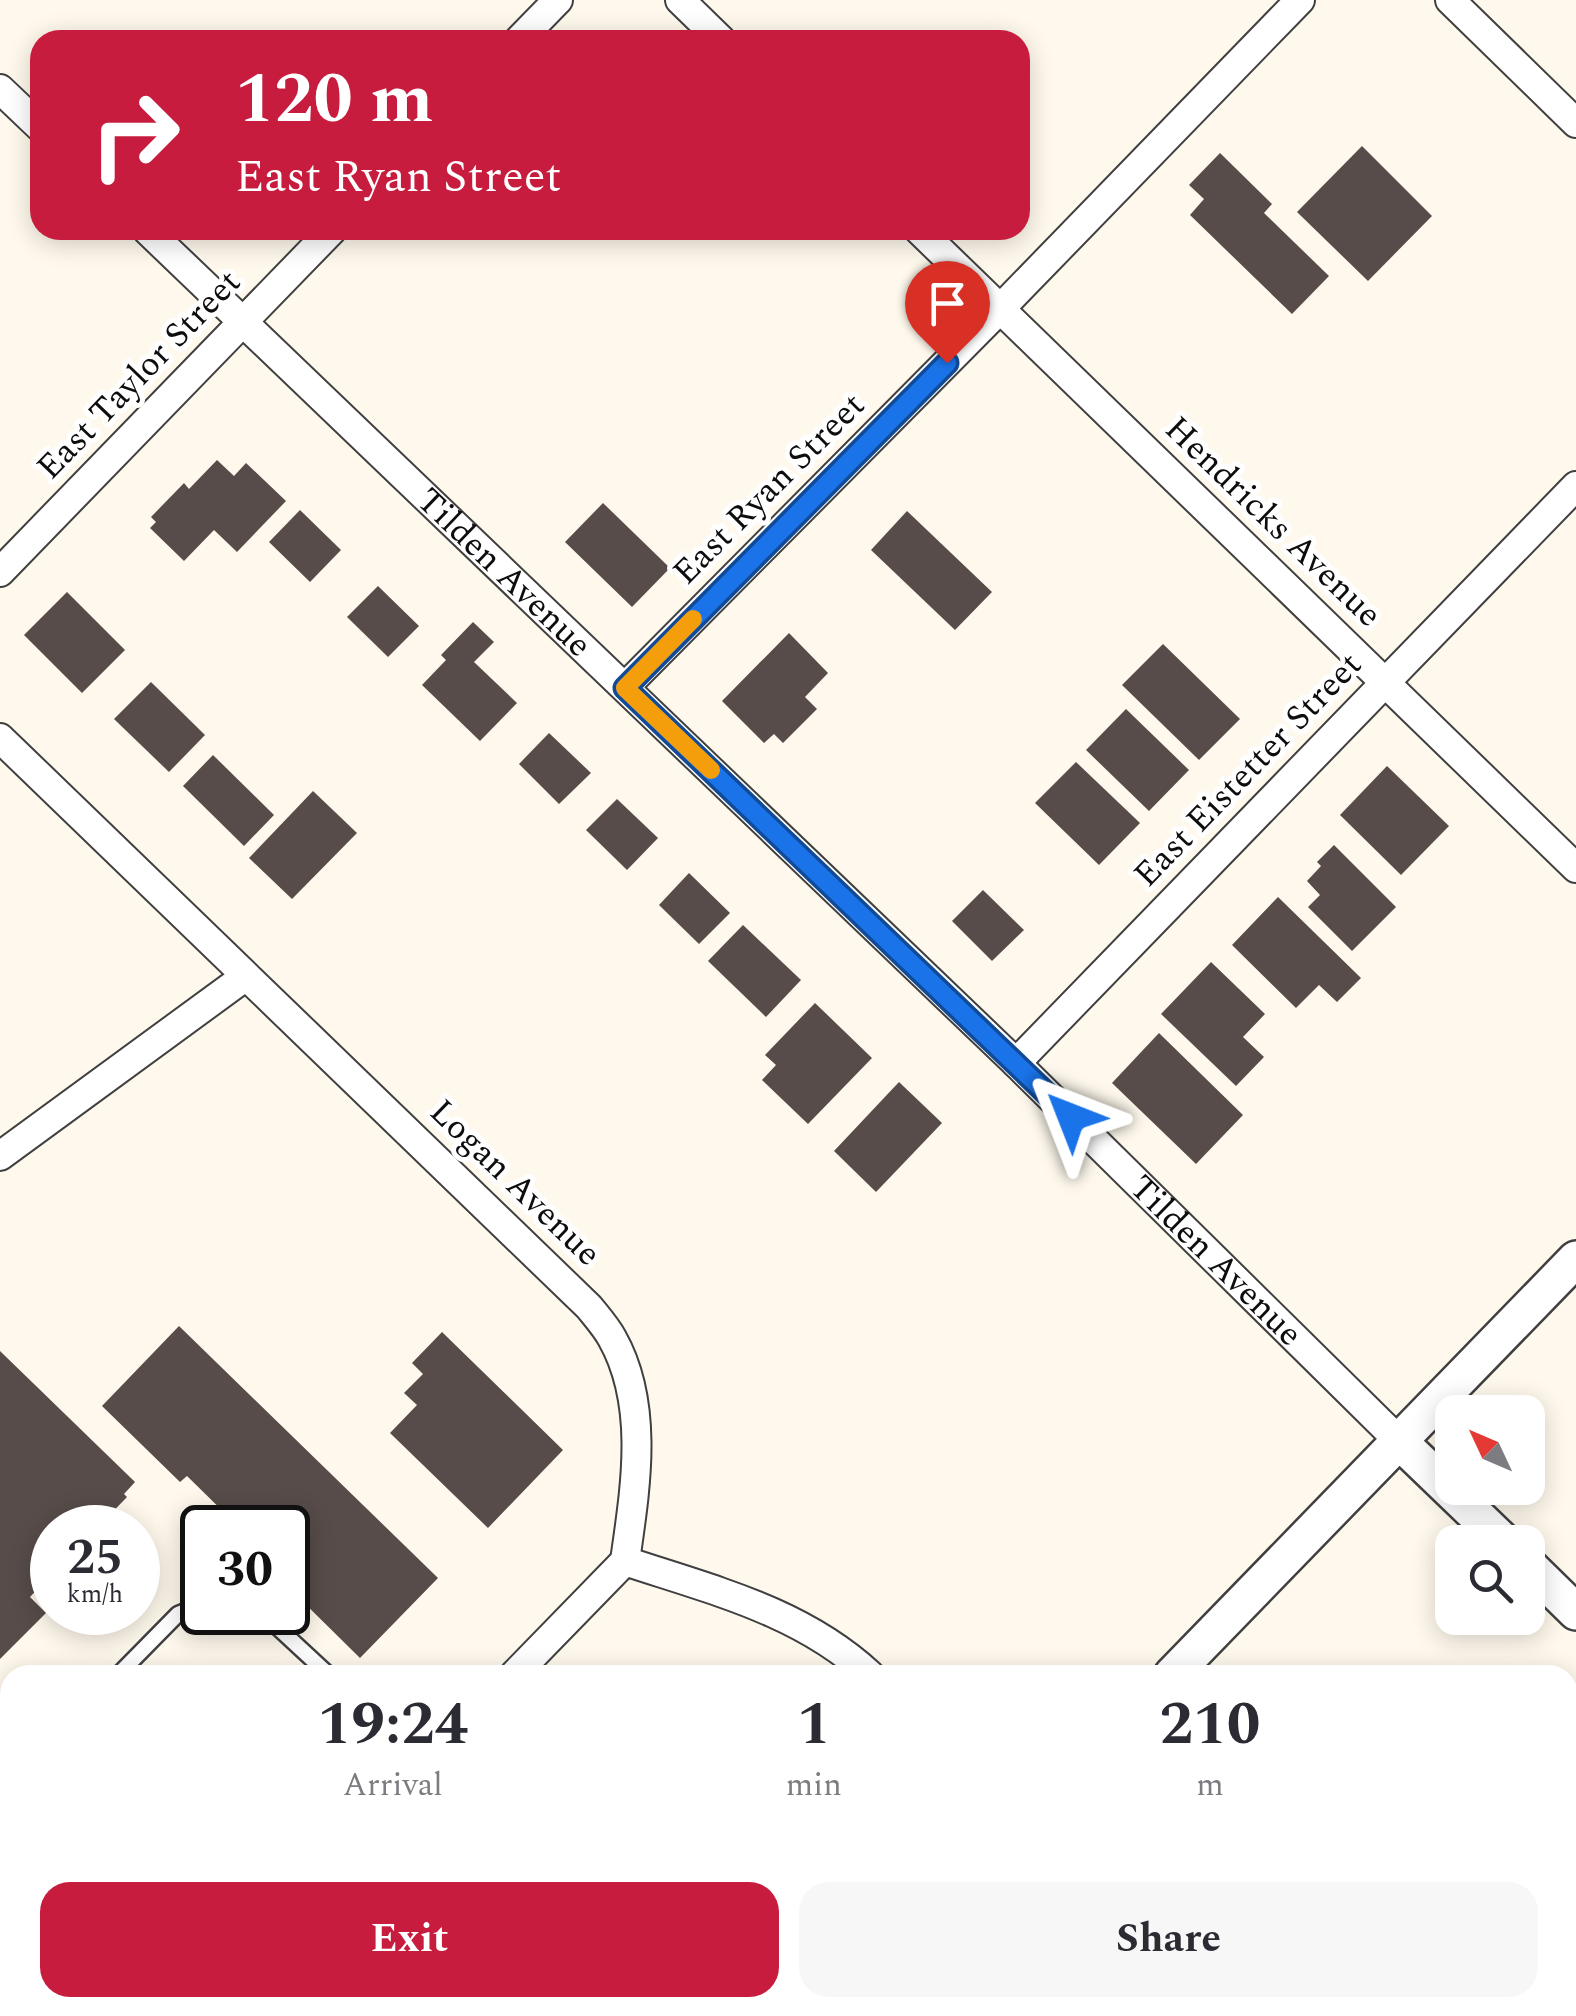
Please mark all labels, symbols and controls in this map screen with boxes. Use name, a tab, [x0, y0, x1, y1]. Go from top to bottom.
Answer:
text: 120 m	[235, 47, 433, 153]
icon: right	[70, 70, 200, 200]
text: East Ryan Street	[235, 143, 561, 212]
street label: East Taylor Street	[24, 258, 254, 492]
pin	[905, 261, 990, 364]
icon: arrive	[920, 276, 975, 331]
street label: East Ryan Street	[661, 381, 877, 597]
street label: Hendricks Avenue	[1152, 404, 1394, 640]
street label: Tilden Avenue	[404, 475, 604, 670]
street label: East Eistetter Street	[1121, 640, 1375, 900]
position arrow	[1019, 1065, 1123, 1169]
street label: Logan Avenue	[417, 1087, 613, 1279]
street label: Tilden Avenue	[1117, 1162, 1315, 1359]
north arrow	[1435, 1395, 1545, 1505]
map controls	[1435, 1395, 1545, 1635]
speed limit sign: 30	[180, 1505, 310, 1635]
text: 25	[67, 1520, 123, 1596]
button: search	[1435, 1525, 1545, 1635]
text: km/h	[67, 1576, 123, 1614]
text: 19:24	[318, 1679, 468, 1771]
text: 1	[797, 1679, 831, 1771]
text: 210	[1159, 1679, 1260, 1771]
text: Arrival	[343, 1761, 443, 1810]
text: min	[786, 1761, 842, 1810]
text: m	[1196, 1761, 1224, 1810]
button: Exit	[40, 1882, 779, 1997]
button: Share	[799, 1882, 1538, 1997]

